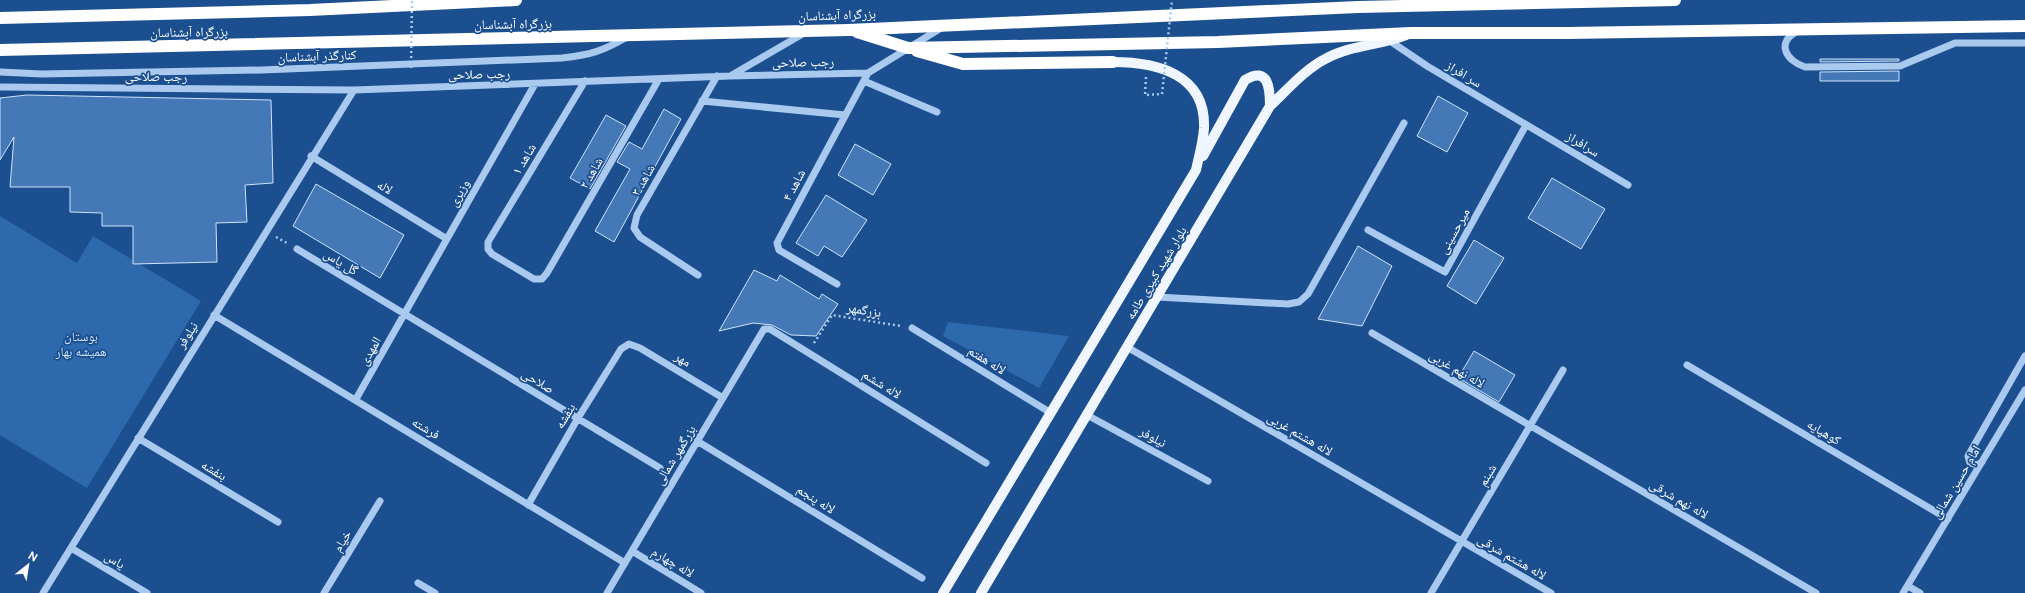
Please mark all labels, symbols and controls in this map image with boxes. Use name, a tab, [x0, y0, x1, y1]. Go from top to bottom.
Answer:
street label: بزرگراه آبشناسان	[798, 6, 876, 25]
street label: بزرگراه آبشناسان	[474, 16, 552, 33]
street label: بزرگراه آبشناسان	[150, 24, 228, 41]
street label: کنارگذر آبشناسان	[277, 47, 357, 66]
street label: رجب صلاحی	[772, 54, 834, 71]
street label: سر افراز	[1442, 57, 1485, 91]
street label: رجب صلاحی	[448, 66, 510, 83]
street label: رجب صلاحی	[125, 69, 187, 85]
street label: سرافراز	[1562, 128, 1602, 160]
street label: شاهد ۱	[509, 141, 539, 177]
street label: شاهد ۲	[576, 155, 606, 191]
street label: شاهد ۳	[628, 162, 658, 198]
street label: شاهد ۴	[779, 167, 809, 203]
street label: لاله	[375, 177, 396, 198]
street label: وزیری	[445, 177, 474, 210]
street label: میرحسینی	[1435, 205, 1474, 257]
street label: بلوار شهید کبیری طامه	[1122, 224, 1190, 323]
street label: گل یاس	[321, 246, 361, 279]
street label: بزرگمهر	[844, 300, 882, 321]
street label: نیلوفر	[173, 319, 202, 352]
park label: بوستان همیشه بهار	[54, 329, 107, 360]
street label: المهدی	[356, 334, 385, 368]
street label: لاله هفتم	[965, 343, 1009, 378]
street label: لاله نهم غربی	[1426, 347, 1488, 392]
street label: مهر	[671, 348, 694, 370]
street label: صلاحی	[518, 365, 557, 397]
street label: لاله ششم	[859, 366, 904, 403]
street label: بنفشه	[552, 401, 579, 432]
street label: لاله هشتم غربی	[1264, 409, 1335, 460]
street label: فرشته	[409, 414, 443, 443]
street label: کوهپایه	[1804, 416, 1844, 449]
street label: بزرگمهر شمالی	[651, 422, 700, 488]
street label: نیلوفر	[1136, 423, 1169, 451]
street label: امام حسین شمالی	[1928, 443, 1985, 522]
street label: بنفشه	[198, 457, 229, 484]
street label: شبنم	[1475, 461, 1500, 489]
street label: لاله نهم شرقی	[1646, 476, 1711, 523]
street label: لاله پنجم	[793, 481, 838, 518]
street label: خیام	[330, 527, 355, 555]
street label: لاله هشتم شرقی	[1475, 531, 1549, 584]
street label: لاله چهارم	[649, 544, 697, 581]
north arrow	[8, 545, 48, 585]
street label: یاس	[102, 548, 128, 573]
text: N	[26, 549, 40, 564]

